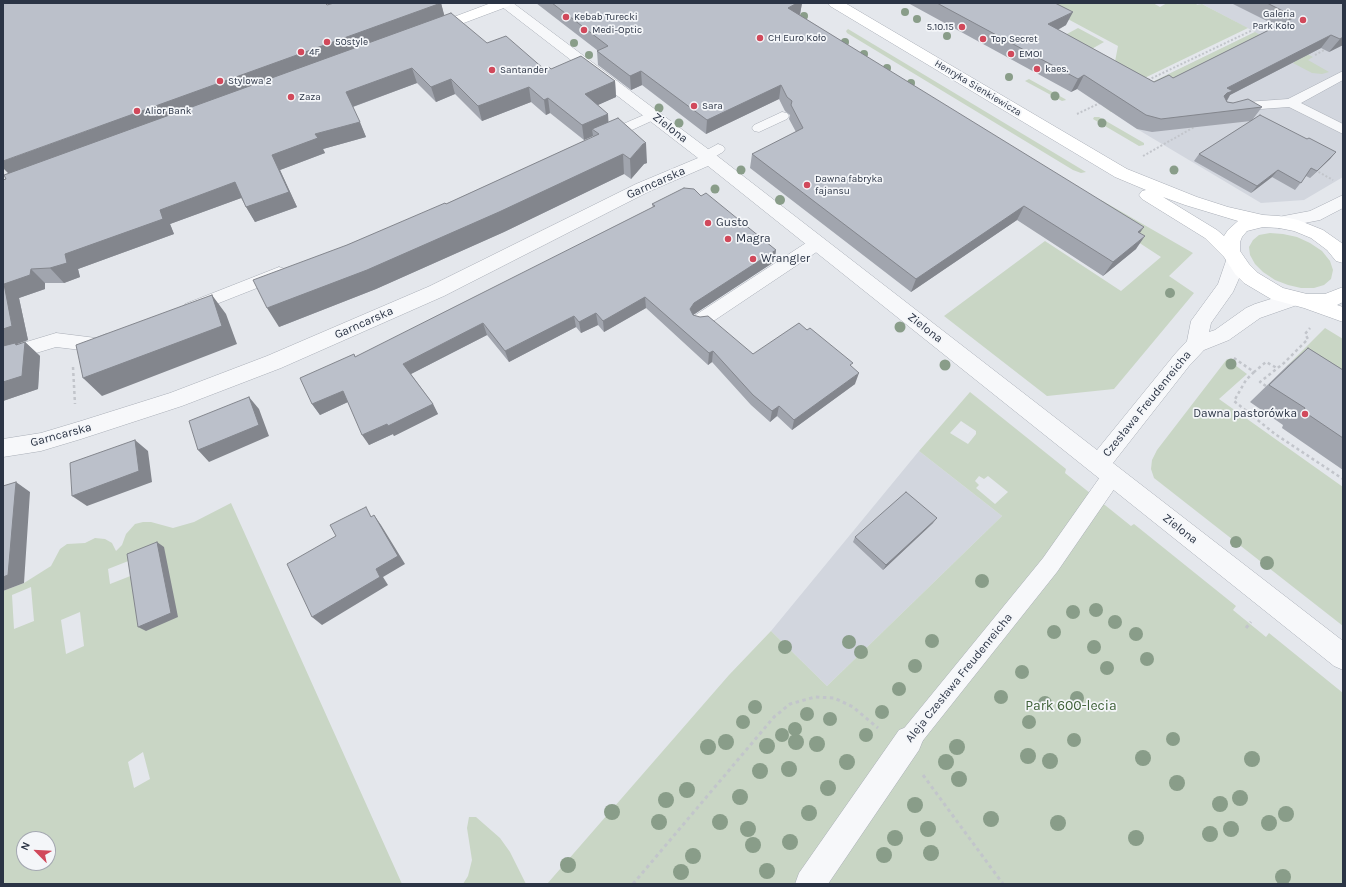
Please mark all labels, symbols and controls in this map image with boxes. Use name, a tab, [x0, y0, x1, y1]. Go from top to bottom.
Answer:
place label: Galeria Park Koło	[1253, 8, 1295, 32]
place label: Kebab Turecki	[574, 11, 638, 23]
marker: Kebab Turecki	[561, 12, 571, 22]
marker: Galeria Park Koło	[1298, 15, 1308, 25]
place label: 5.10.15	[927, 21, 954, 33]
marker: 5.10.15	[957, 22, 967, 32]
place label: Medi-Optic	[592, 24, 642, 36]
marker: Medi-Optic	[579, 25, 589, 35]
place label: CH Euro Koło	[768, 32, 826, 44]
marker: CH Euro Koło	[755, 33, 765, 43]
place label: Top Secret	[991, 33, 1038, 45]
marker: Top Secret	[978, 34, 988, 44]
place label: 50style	[335, 36, 368, 48]
marker: 50style	[322, 37, 332, 47]
place label: 4F	[309, 46, 320, 58]
marker: 4F	[296, 47, 306, 57]
place label: EMOI	[1019, 48, 1042, 60]
marker: EMOI	[1006, 49, 1016, 59]
street label: Henryka Sienkiewicza	[932, 57, 1024, 119]
place label: kaes.	[1045, 63, 1068, 75]
place label: Santander	[500, 64, 548, 76]
marker: kaes.	[1032, 64, 1042, 74]
marker: Santander	[487, 65, 497, 75]
place label: Stylowa 2	[228, 75, 272, 87]
marker: Stylowa 2	[215, 76, 225, 86]
place label: Zaza	[299, 91, 321, 103]
marker: Zaza	[286, 92, 296, 102]
place label: Sara	[702, 100, 723, 112]
marker: Sara	[689, 101, 699, 111]
place label: Alior Bank	[145, 105, 191, 117]
marker: Alior Bank	[132, 106, 142, 116]
street label: Zielona	[650, 110, 690, 146]
street label: Garncarska	[624, 164, 688, 202]
place label: Dawna fabryka fajansu	[815, 173, 883, 196]
marker: Dawna fabryka fajansu	[802, 180, 812, 190]
place label: Gusto	[716, 216, 748, 230]
marker: Gusto	[703, 218, 713, 228]
place label: Magra	[736, 232, 770, 246]
marker: Magra	[723, 234, 733, 244]
place label: Wrangler	[761, 252, 810, 266]
marker: Wrangler	[748, 254, 758, 264]
street label: Garncarska	[332, 304, 396, 342]
street label: Zielona	[905, 310, 945, 346]
street label: Czesława Freudenreicha	[1100, 348, 1194, 460]
place label: Dawna pastorówka	[1193, 407, 1297, 421]
marker: Dawna pastorówka	[1300, 409, 1310, 419]
street label: Garncarska	[29, 420, 93, 450]
street label: Zielona	[1160, 511, 1200, 547]
street label: Aleja Czesława Freudenreicha	[902, 611, 1016, 745]
park label: Park 600-lecia	[1025, 698, 1117, 714]
north arrow	[16, 831, 56, 871]
text: N	[18, 840, 33, 853]

